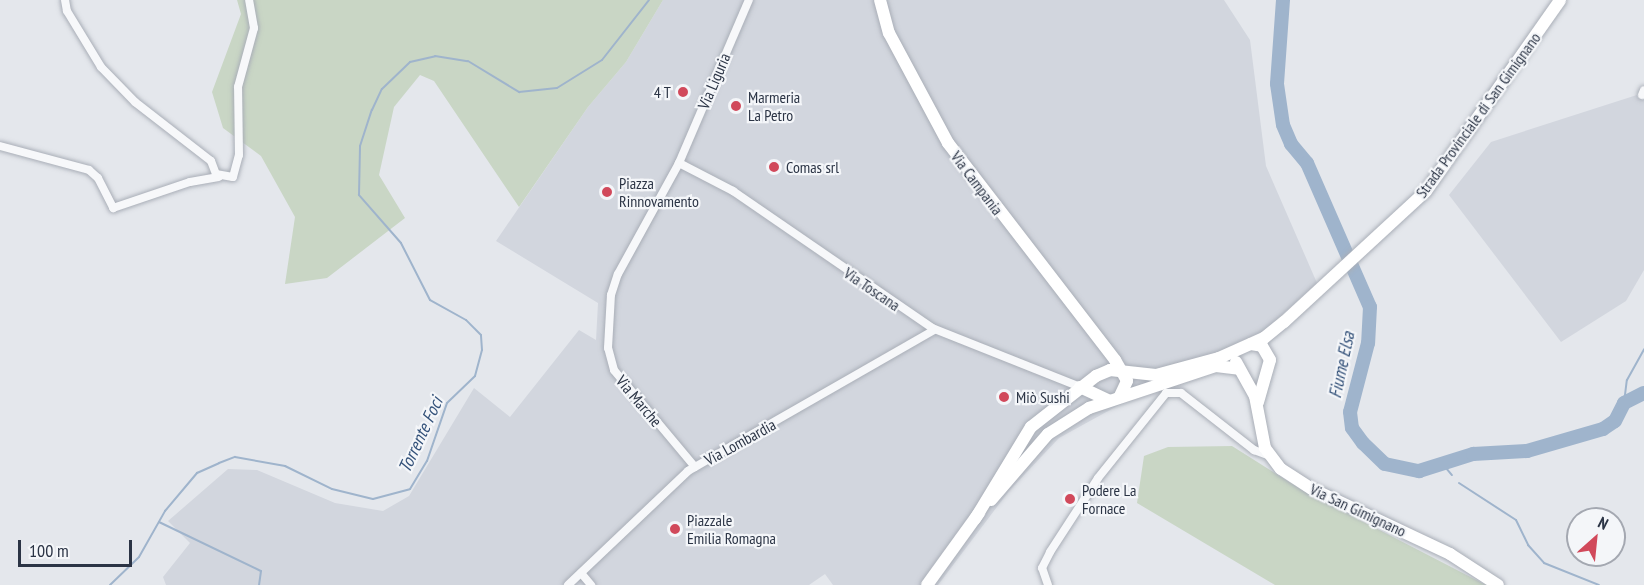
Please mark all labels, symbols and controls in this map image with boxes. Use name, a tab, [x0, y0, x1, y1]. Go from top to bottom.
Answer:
street label: Strada Provinciale di San Gimignano	[1412, 29, 1544, 201]
street label: Via Liguria	[694, 50, 734, 112]
place label: 4 T	[653, 82, 671, 102]
marker: 4 T	[676, 85, 690, 99]
place label: Marmeria La Petro	[748, 87, 800, 125]
marker: Marmeria La Petro	[729, 99, 743, 113]
street label: Via Campania	[947, 147, 1007, 219]
place label: Comas srl	[786, 157, 839, 177]
marker: Comas srl	[767, 160, 781, 174]
place label: Piazza Rinnovamento	[619, 173, 699, 211]
marker: Piazza Rinnovamento	[600, 185, 614, 199]
street label: Via Toscana	[840, 263, 904, 315]
water label: Fiume Elsa	[1324, 330, 1360, 400]
street label: Via Marche	[612, 371, 666, 431]
place label: Miò Sushi	[1016, 387, 1070, 407]
marker: Miò Sushi	[997, 390, 1011, 404]
water label: Torrente Foci	[394, 394, 448, 476]
street label: Via Lombardia	[701, 415, 779, 469]
street label: Via San Gimignano	[1307, 479, 1409, 541]
place label: Podere La Fornace	[1082, 480, 1136, 518]
marker: Podere La Fornace	[1063, 492, 1077, 506]
north arrow	[1566, 507, 1626, 567]
place label: Piazzale Emilia Romagna	[687, 510, 776, 548]
text: N	[1595, 512, 1612, 534]
marker: Piazzale Emilia Romagna	[668, 522, 682, 536]
scale bar	[21, 528, 135, 566]
text: 100 m	[29, 539, 69, 562]

